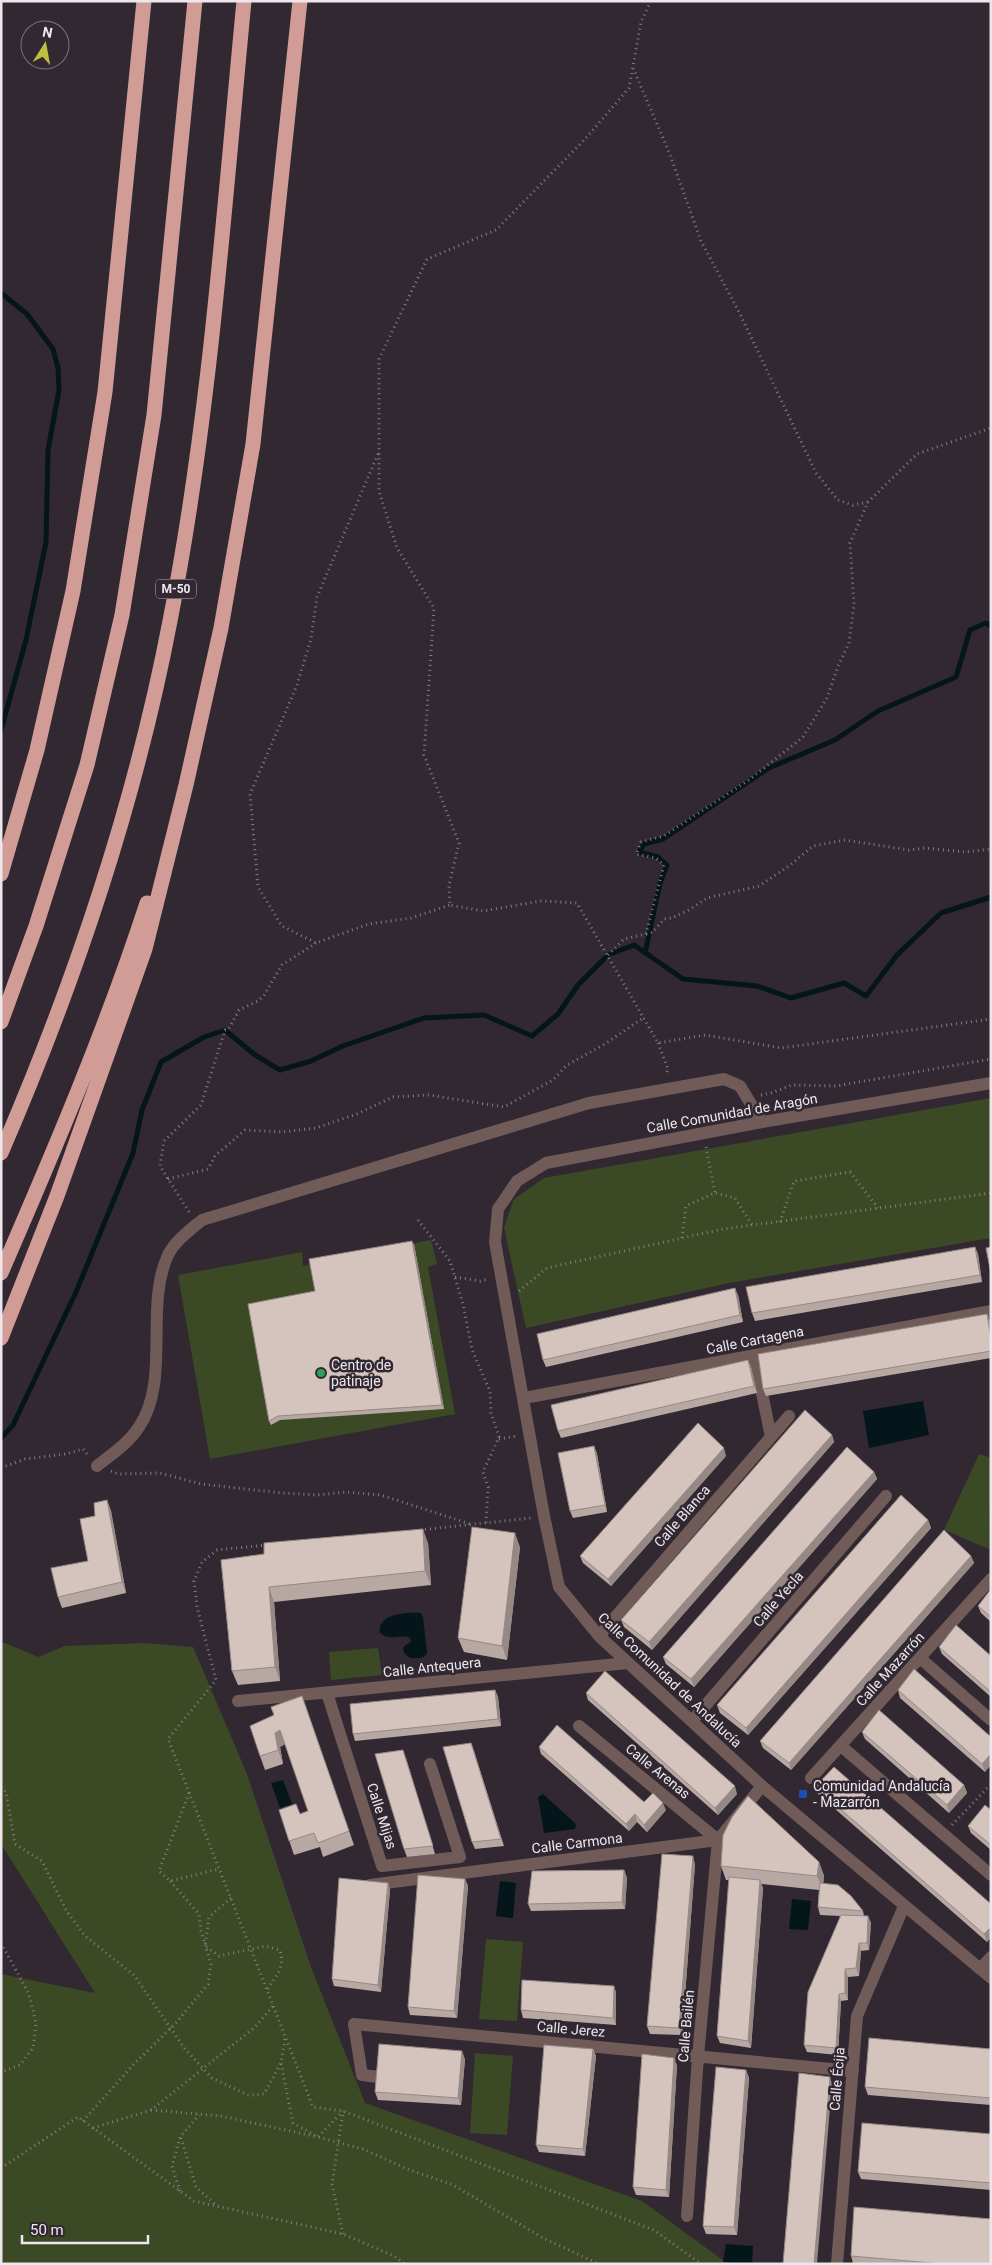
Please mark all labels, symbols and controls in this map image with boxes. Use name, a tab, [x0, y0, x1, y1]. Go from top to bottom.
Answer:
north arrow	[20, 20, 70, 70]
text: N	[41, 23, 54, 41]
road number: M-50	[156, 580, 196, 598]
street label: Calle Comunidad de Aragón	[645, 1090, 819, 1136]
street label: Calle Cartagena	[705, 1323, 805, 1357]
place label: Centro de patinaje	[331, 1357, 391, 1389]
marker: Centro de patinaje	[315, 1367, 327, 1379]
street label: Calle Blanca	[651, 1482, 713, 1550]
street label: Calle Yecla	[750, 1568, 806, 1630]
street label: Calle Comunidad de Andalucía	[595, 1609, 745, 1751]
street label: Calle Mazarrón	[853, 1629, 927, 1709]
street label: Calle Antequera	[382, 1654, 482, 1680]
street label: Calle Arenas	[623, 1740, 693, 1802]
place label: Comunidad Andalucía - Mazarrón	[813, 1778, 950, 1810]
street label: Calle Mijas	[364, 1781, 400, 1851]
marker: Comunidad Andalucía - Mazarrón	[797, 1788, 809, 1800]
street label: Calle Carmona	[531, 1829, 623, 1857]
street label: Calle Bailén	[675, 1989, 697, 2063]
street label: Calle Jerez	[536, 2018, 606, 2040]
street label: Calle Écija	[825, 2046, 848, 2112]
scale bar	[22, 2212, 149, 2244]
text: 50 m	[30, 2221, 64, 2239]

